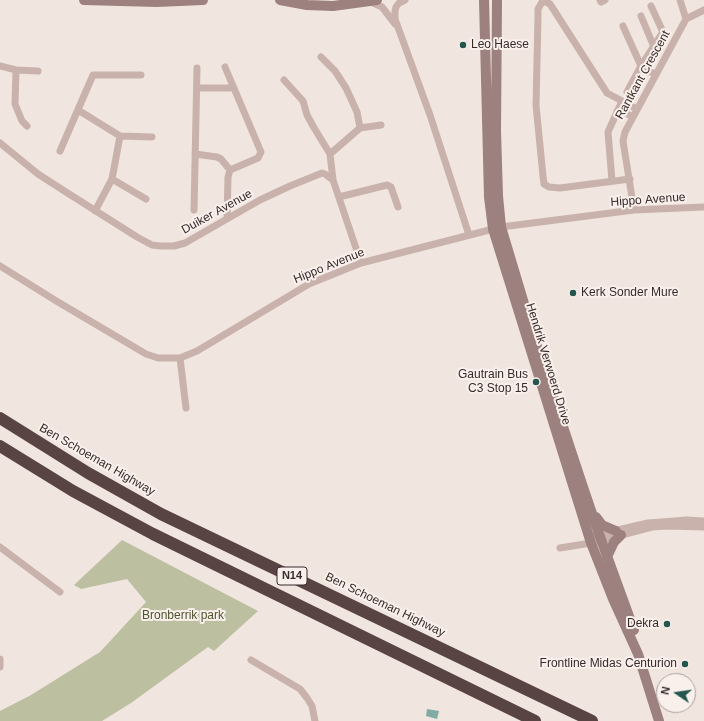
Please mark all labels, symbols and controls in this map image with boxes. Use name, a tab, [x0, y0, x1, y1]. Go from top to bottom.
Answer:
street label: Rantkant Crescent	[613, 28, 673, 122]
place label: Leo Haese	[471, 38, 529, 52]
marker: Leo Haese	[458, 40, 468, 50]
street label: Duiker Avenue	[179, 187, 255, 237]
street label: Hippo Avenue	[610, 190, 686, 210]
street label: Hippo Avenue	[291, 245, 367, 287]
place label: Kerk Sonder Mure	[581, 286, 678, 300]
marker: Kerk Sonder Mure	[568, 288, 578, 298]
street label: Hendrik Verwoerd Drive	[523, 301, 573, 427]
place label: Gautrain Bus C3 Stop 15	[458, 368, 528, 396]
marker: Gautrain Bus C3 Stop 15	[531, 377, 541, 387]
street label: Ben Schoeman Highway	[36, 421, 158, 499]
road number: N14	[277, 567, 307, 585]
street label: Ben Schoeman Highway	[323, 570, 447, 640]
park label: Bronberrik park	[142, 609, 224, 623]
place label: Dekra	[627, 617, 659, 631]
marker: Dekra	[662, 619, 672, 629]
place label: Frontline Midas Centurion	[540, 657, 677, 671]
marker: Frontline Midas Centurion	[680, 659, 690, 669]
north arrow	[656, 673, 696, 713]
text: N	[659, 685, 672, 696]

